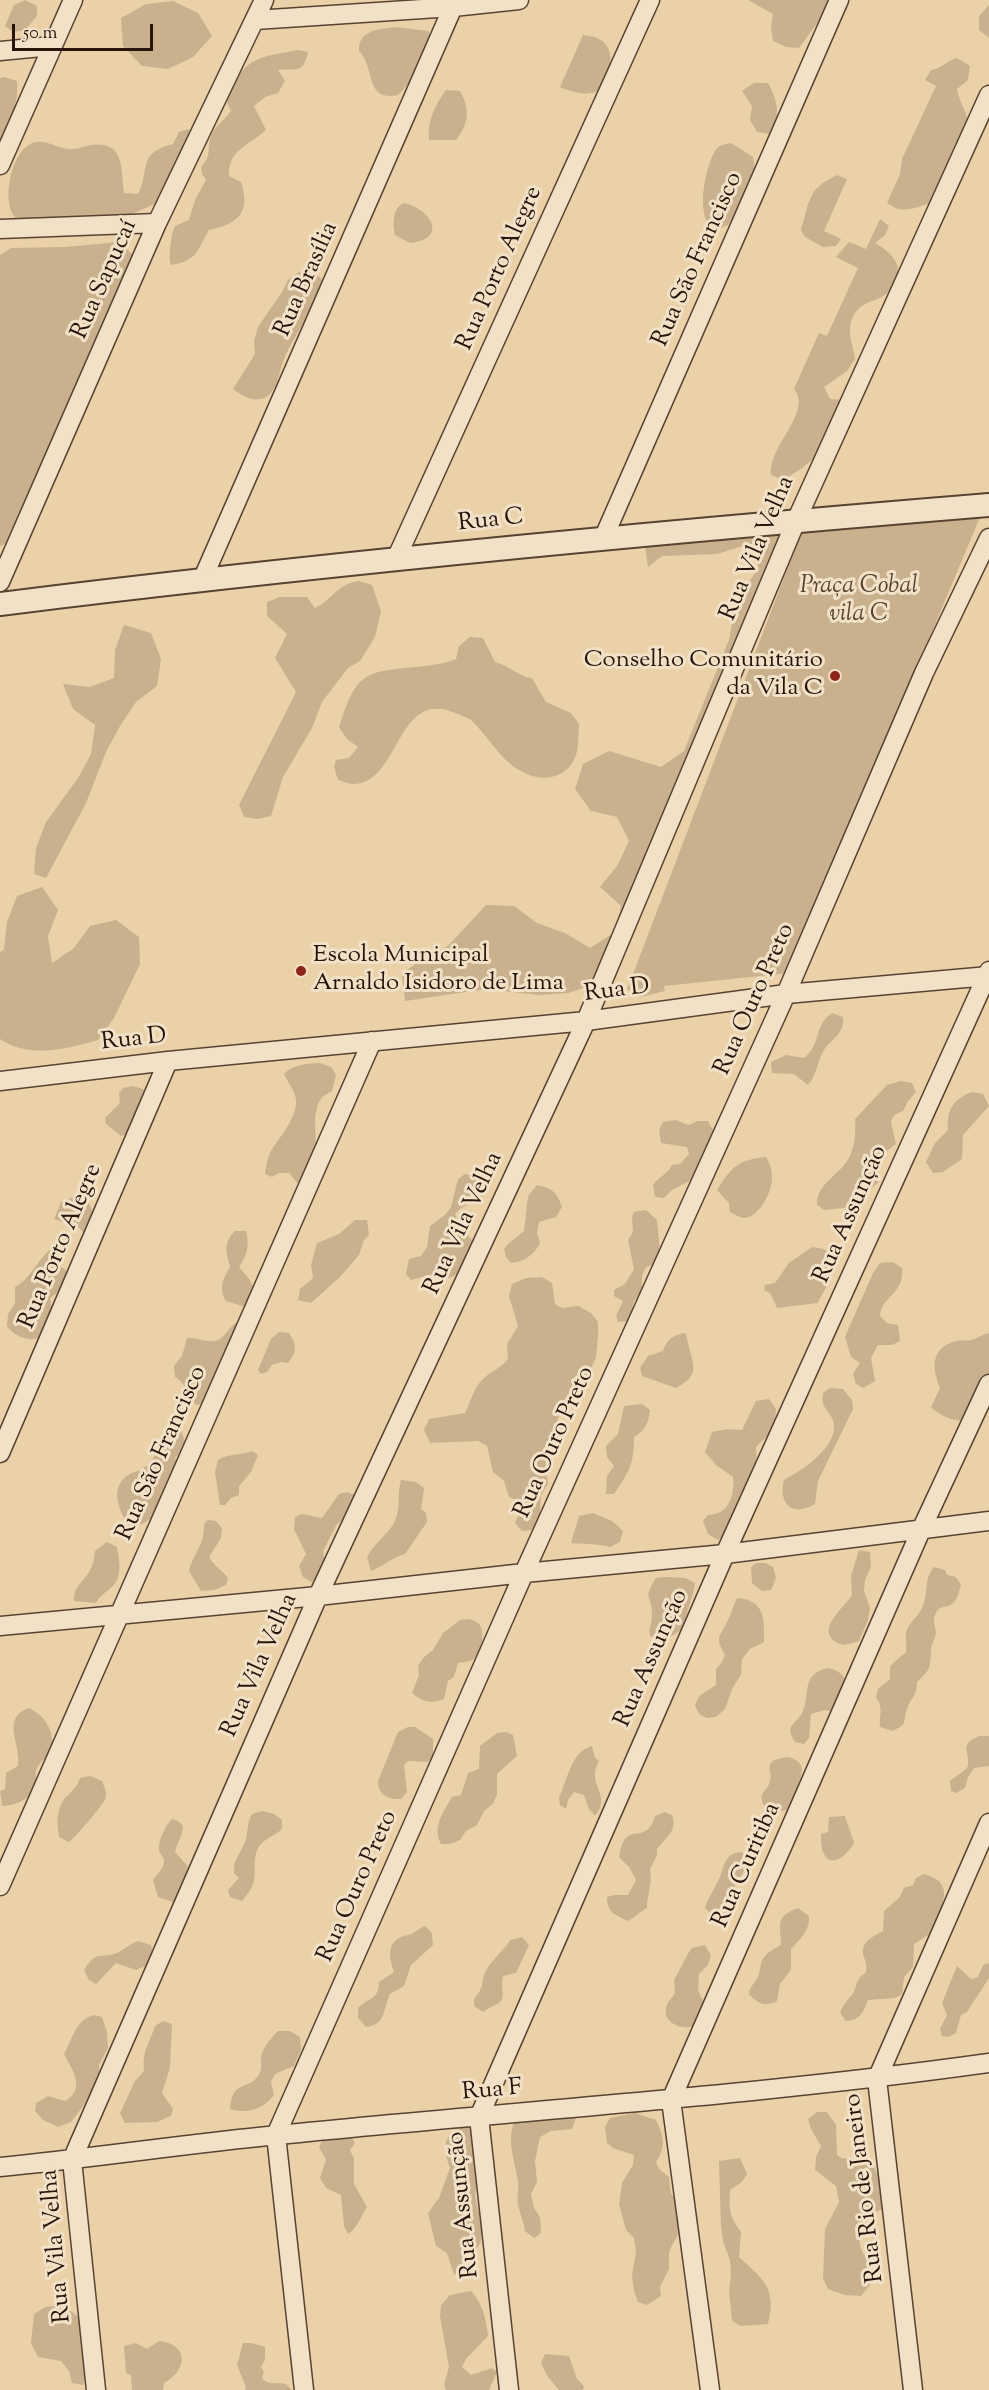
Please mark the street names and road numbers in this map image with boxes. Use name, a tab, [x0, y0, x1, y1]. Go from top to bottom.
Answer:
street label: Rua São Francisco	[648, 168, 750, 352]
street label: Rua Porto Alegre	[452, 182, 550, 356]
street label: Rua Sapucaí	[67, 216, 145, 344]
street label: Rua Brasília	[270, 218, 346, 342]
street label: Rua Vila Velha	[716, 472, 802, 626]
street label: Rua C	[457, 504, 525, 540]
street label: Rua Ouro Preto	[710, 920, 802, 1080]
street label: Rua D	[583, 974, 651, 1010]
street label: Rua D	[100, 1023, 168, 1059]
street label: Rua Assunção	[809, 1142, 895, 1288]
street label: Rua Vila Velha	[419, 1148, 511, 1300]
street label: Rua Porto Alegre	[14, 1160, 110, 1334]
street label: Rua São Francisco	[112, 1362, 214, 1546]
street label: Rua Ouro Preto	[510, 1363, 602, 1523]
street label: Rua Assunção	[610, 1586, 696, 1732]
street label: Rua Vila Velha	[217, 1590, 305, 1742]
street label: Rua Curitiba	[708, 1799, 788, 1933]
street label: Rua Ouro Preto	[313, 1807, 405, 1967]
street label: Rua F	[461, 2075, 523, 2109]
street label: Rua Rio de Janeiro	[840, 2092, 892, 2284]
street label: Rua Assunção	[443, 2130, 487, 2280]
street label: Rua Vila Velha	[37, 2168, 79, 2324]

